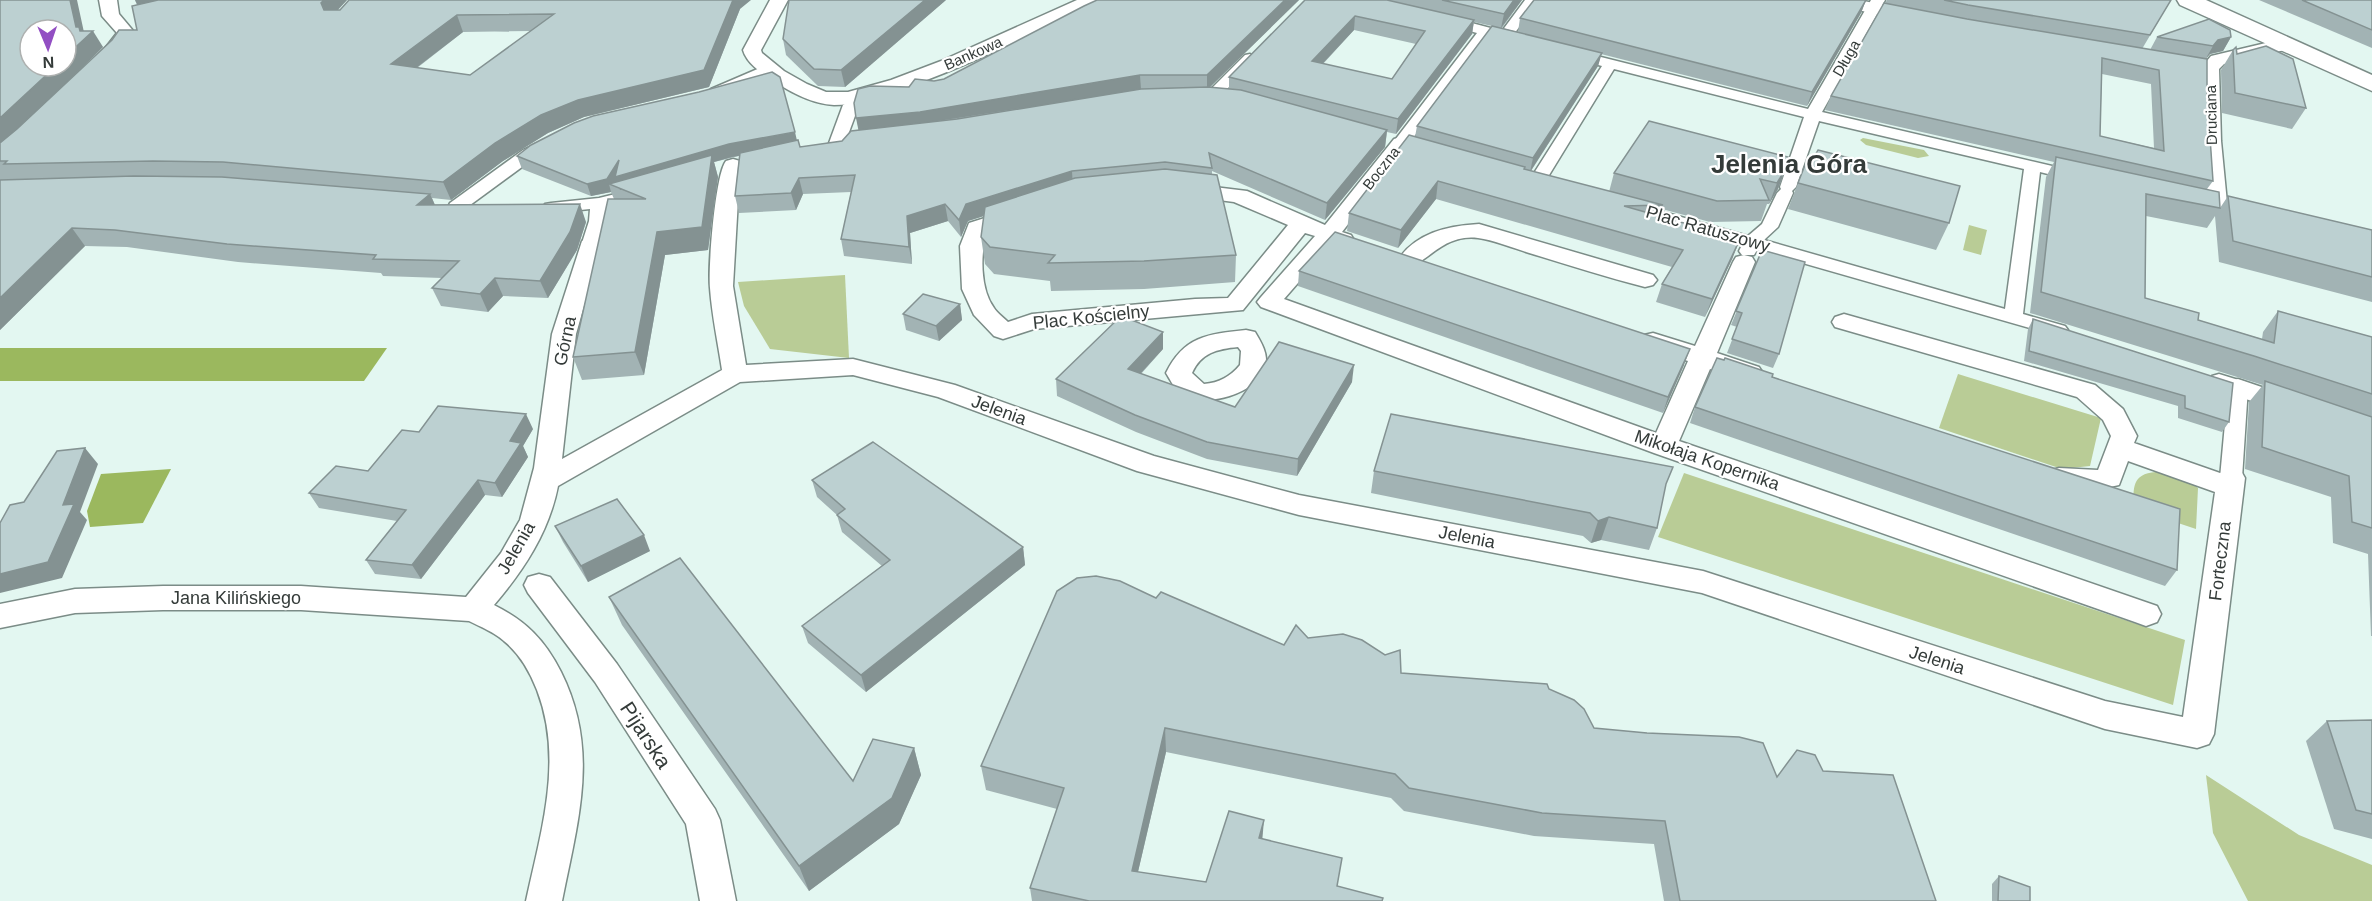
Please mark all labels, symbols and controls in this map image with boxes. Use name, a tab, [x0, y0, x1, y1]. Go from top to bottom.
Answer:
north arrow	[18, 18, 78, 78]
street label: Bankowa	[941, 32, 1005, 73]
street label: Długa	[1829, 36, 1863, 79]
text: N	[42, 54, 55, 71]
street label: Druciana	[2202, 84, 2220, 145]
street label: Boczna	[1359, 143, 1403, 193]
district label: Jelenia Góra	[1711, 149, 1868, 179]
street label: Plac Ratuszowy	[1644, 202, 1772, 256]
street label: Plac Kościelny	[1032, 301, 1150, 333]
street label: Górna	[550, 313, 580, 368]
street label: Jelenia	[969, 391, 1030, 429]
street label: Mikołaja Kopernika	[1632, 426, 1783, 495]
street label: Jelenia	[493, 517, 539, 578]
street label: Forteczna	[2205, 519, 2235, 602]
street label: Jelenia	[1437, 522, 1498, 552]
street label: Jana Kilińskiego	[171, 588, 301, 608]
street label: Jelenia	[1907, 642, 1968, 679]
street label: Pijarska	[616, 697, 676, 773]

